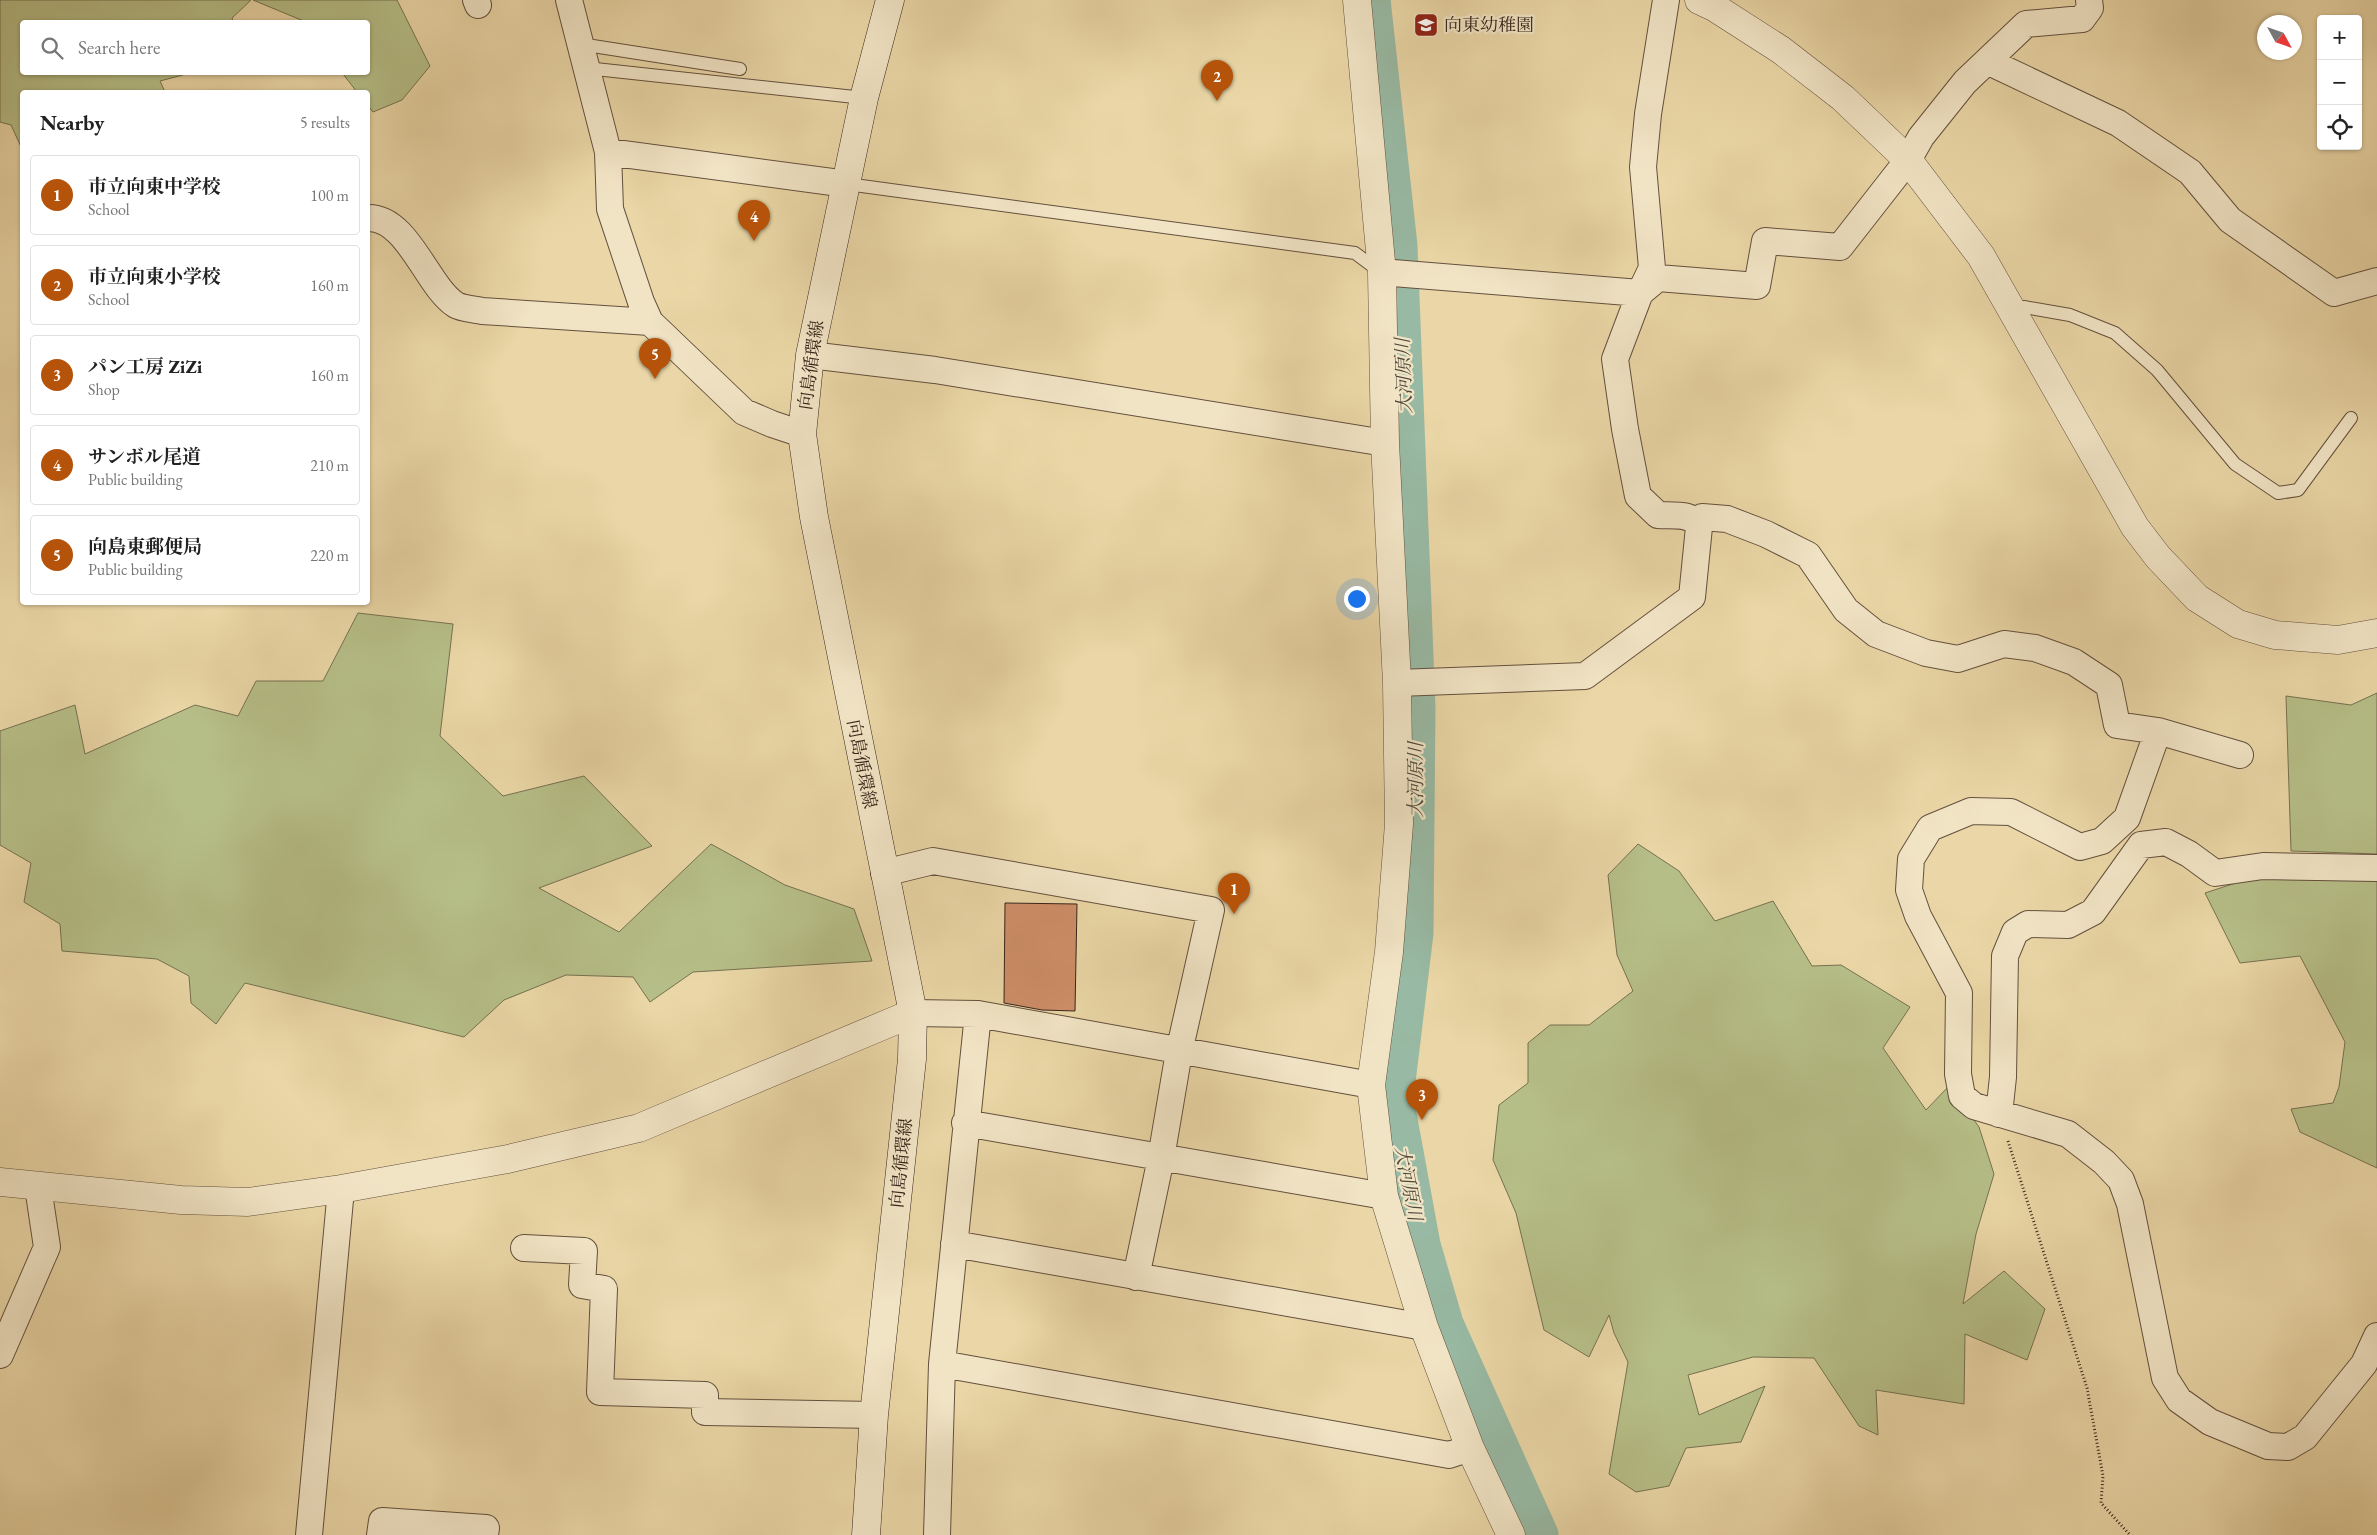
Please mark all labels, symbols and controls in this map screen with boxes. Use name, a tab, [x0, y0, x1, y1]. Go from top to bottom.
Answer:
school or university icon: 向東幼稚園	[1413, 12, 1439, 38]
place label: 向東幼稚園	[1444, 13, 1534, 36]
north arrow	[2257, 15, 2302, 60]
map controls	[2317, 15, 2362, 150]
button: +	[2317, 15, 2362, 60]
search box	[20, 20, 370, 75]
icon: search	[38, 34, 66, 62]
text: Search here	[78, 35, 160, 60]
pin: 2	[1201, 60, 1233, 101]
button: −	[2317, 60, 2362, 105]
button: locate	[2317, 105, 2362, 150]
text: Nearby	[40, 109, 104, 136]
text: 5 results	[300, 112, 350, 133]
text: 市立向東中学校	[88, 174, 221, 199]
text: 1	[53, 185, 61, 206]
text: 100 m	[310, 185, 349, 206]
text: School	[88, 199, 130, 220]
pin: 4	[738, 200, 770, 241]
text: 市立向東小学校	[88, 264, 221, 289]
text: 2	[53, 275, 61, 296]
text: 160 m	[310, 275, 349, 296]
text: School	[88, 289, 130, 310]
street label: 向島循環線	[793, 319, 828, 411]
water label: 大河原川	[1390, 336, 1417, 414]
pin: 5	[639, 338, 671, 379]
text: パン工房 ZiZi	[88, 354, 202, 379]
text: 3	[53, 365, 61, 386]
text: 160 m	[310, 365, 349, 386]
text: Shop	[88, 379, 120, 400]
text: サンボル尾道	[88, 444, 201, 469]
text: 4	[53, 455, 61, 476]
text: 210 m	[310, 455, 349, 476]
text: Public building	[88, 469, 183, 490]
text: 向島東郵便局	[88, 534, 202, 559]
text: 5	[53, 545, 61, 566]
text: 220 m	[310, 545, 349, 566]
text: Public building	[88, 559, 183, 580]
your location	[1344, 586, 1370, 612]
street label: 向島循環線	[843, 718, 882, 810]
water label: 大河原川	[1403, 740, 1428, 818]
pin: 1	[1218, 873, 1250, 914]
pin: 3	[1406, 1079, 1438, 1120]
street label: 向島循環線	[884, 1117, 917, 1209]
water label: 大河原川	[1389, 1143, 1428, 1225]

